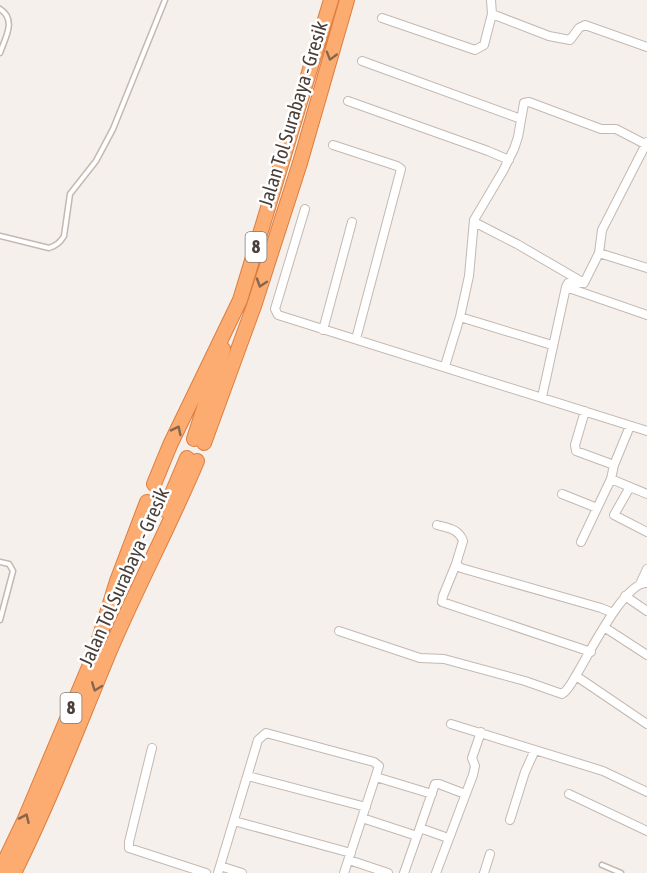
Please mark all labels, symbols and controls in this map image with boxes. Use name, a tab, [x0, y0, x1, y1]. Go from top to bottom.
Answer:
street label: Jalan Tol Surabaya - Gresik	[253, 18, 332, 210]
one-way arrow	[326, 50, 338, 61]
road number: 8	[246, 232, 266, 262]
one-way arrow	[256, 277, 269, 288]
one-way arrow	[169, 425, 181, 436]
street label: Jalan Tol Surabaya - Gresik	[74, 484, 173, 670]
one-way arrow	[90, 681, 103, 692]
road number: 8	[60, 693, 82, 723]
one-way arrow	[18, 813, 30, 824]

